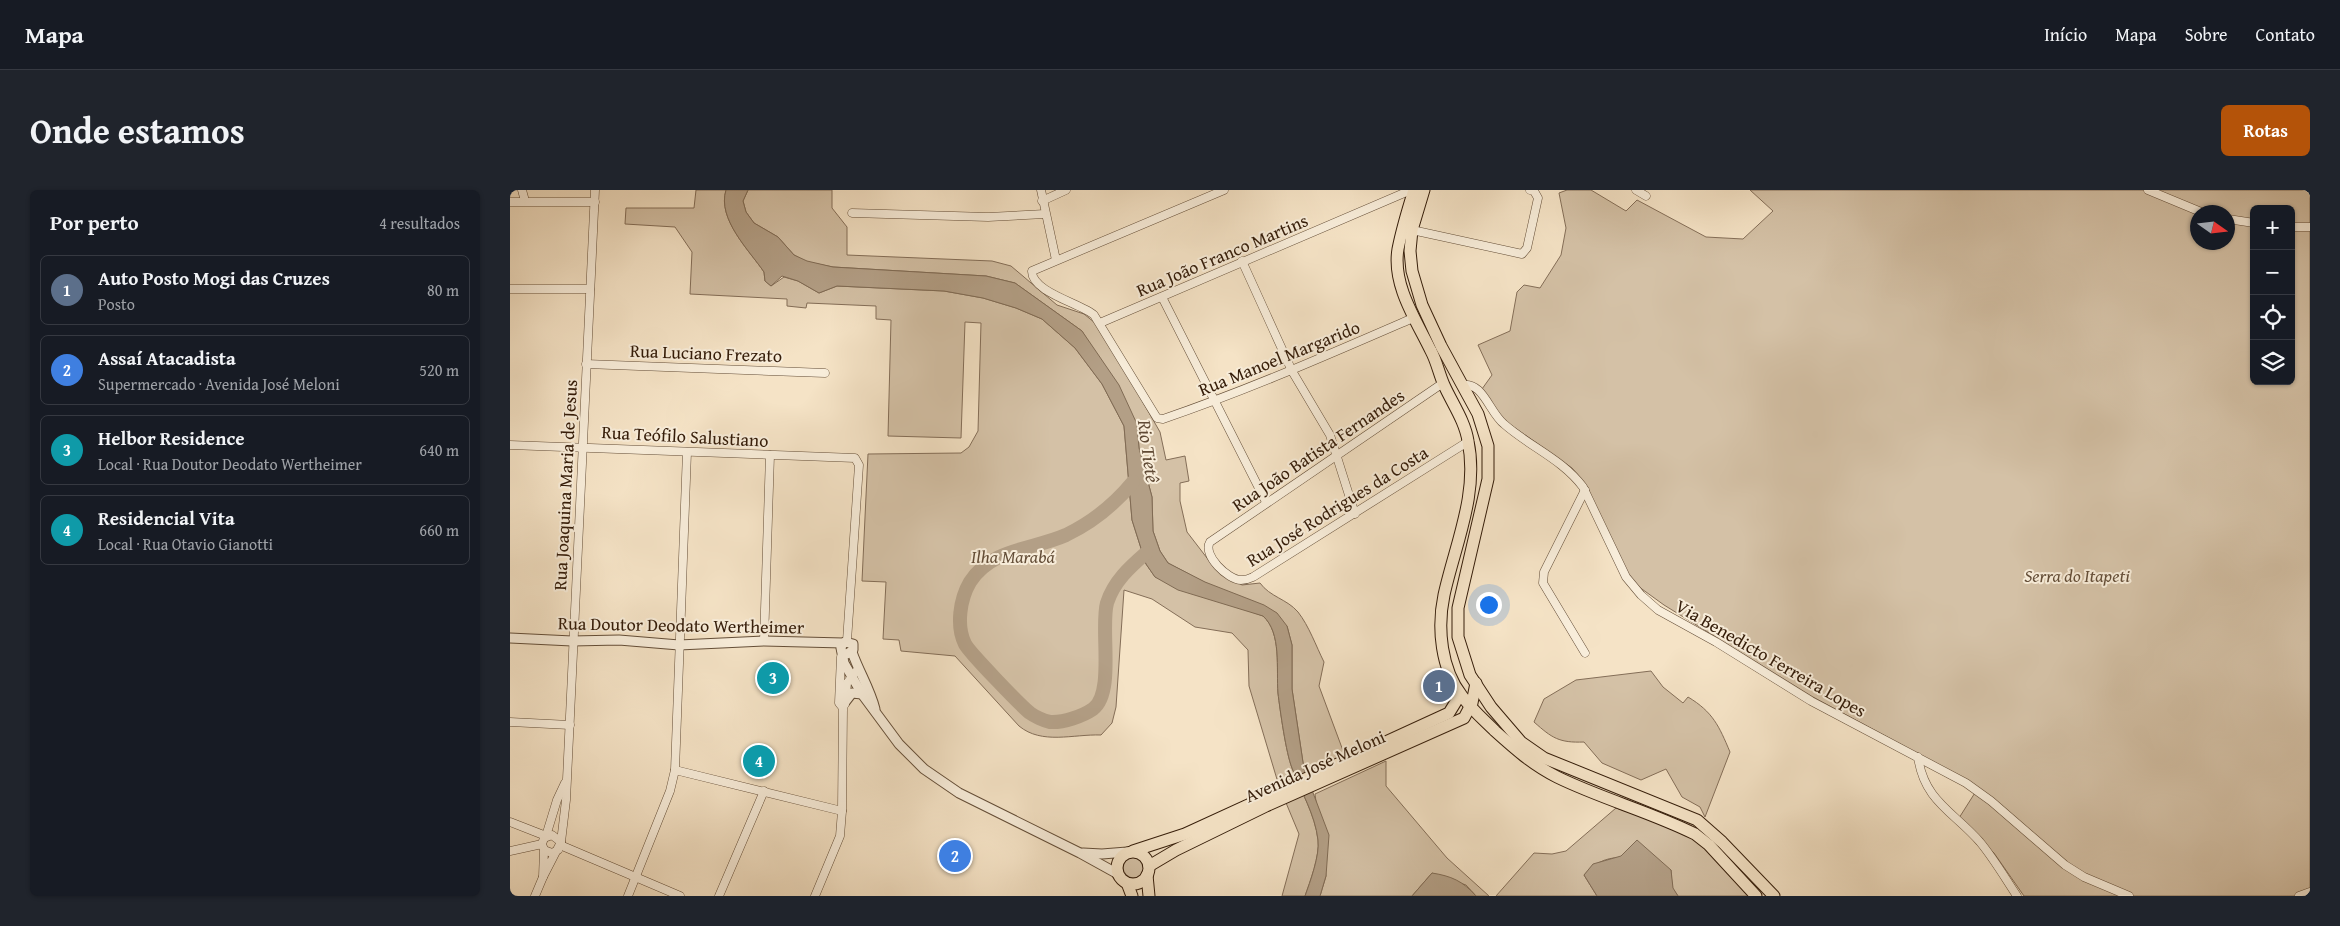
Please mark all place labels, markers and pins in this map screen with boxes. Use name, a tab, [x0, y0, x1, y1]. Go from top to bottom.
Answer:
pin: 3	[757, 659, 789, 697]
pin: 1	[1423, 667, 1455, 705]
pin: 4	[743, 742, 775, 780]
pin: 2	[939, 837, 971, 875]

